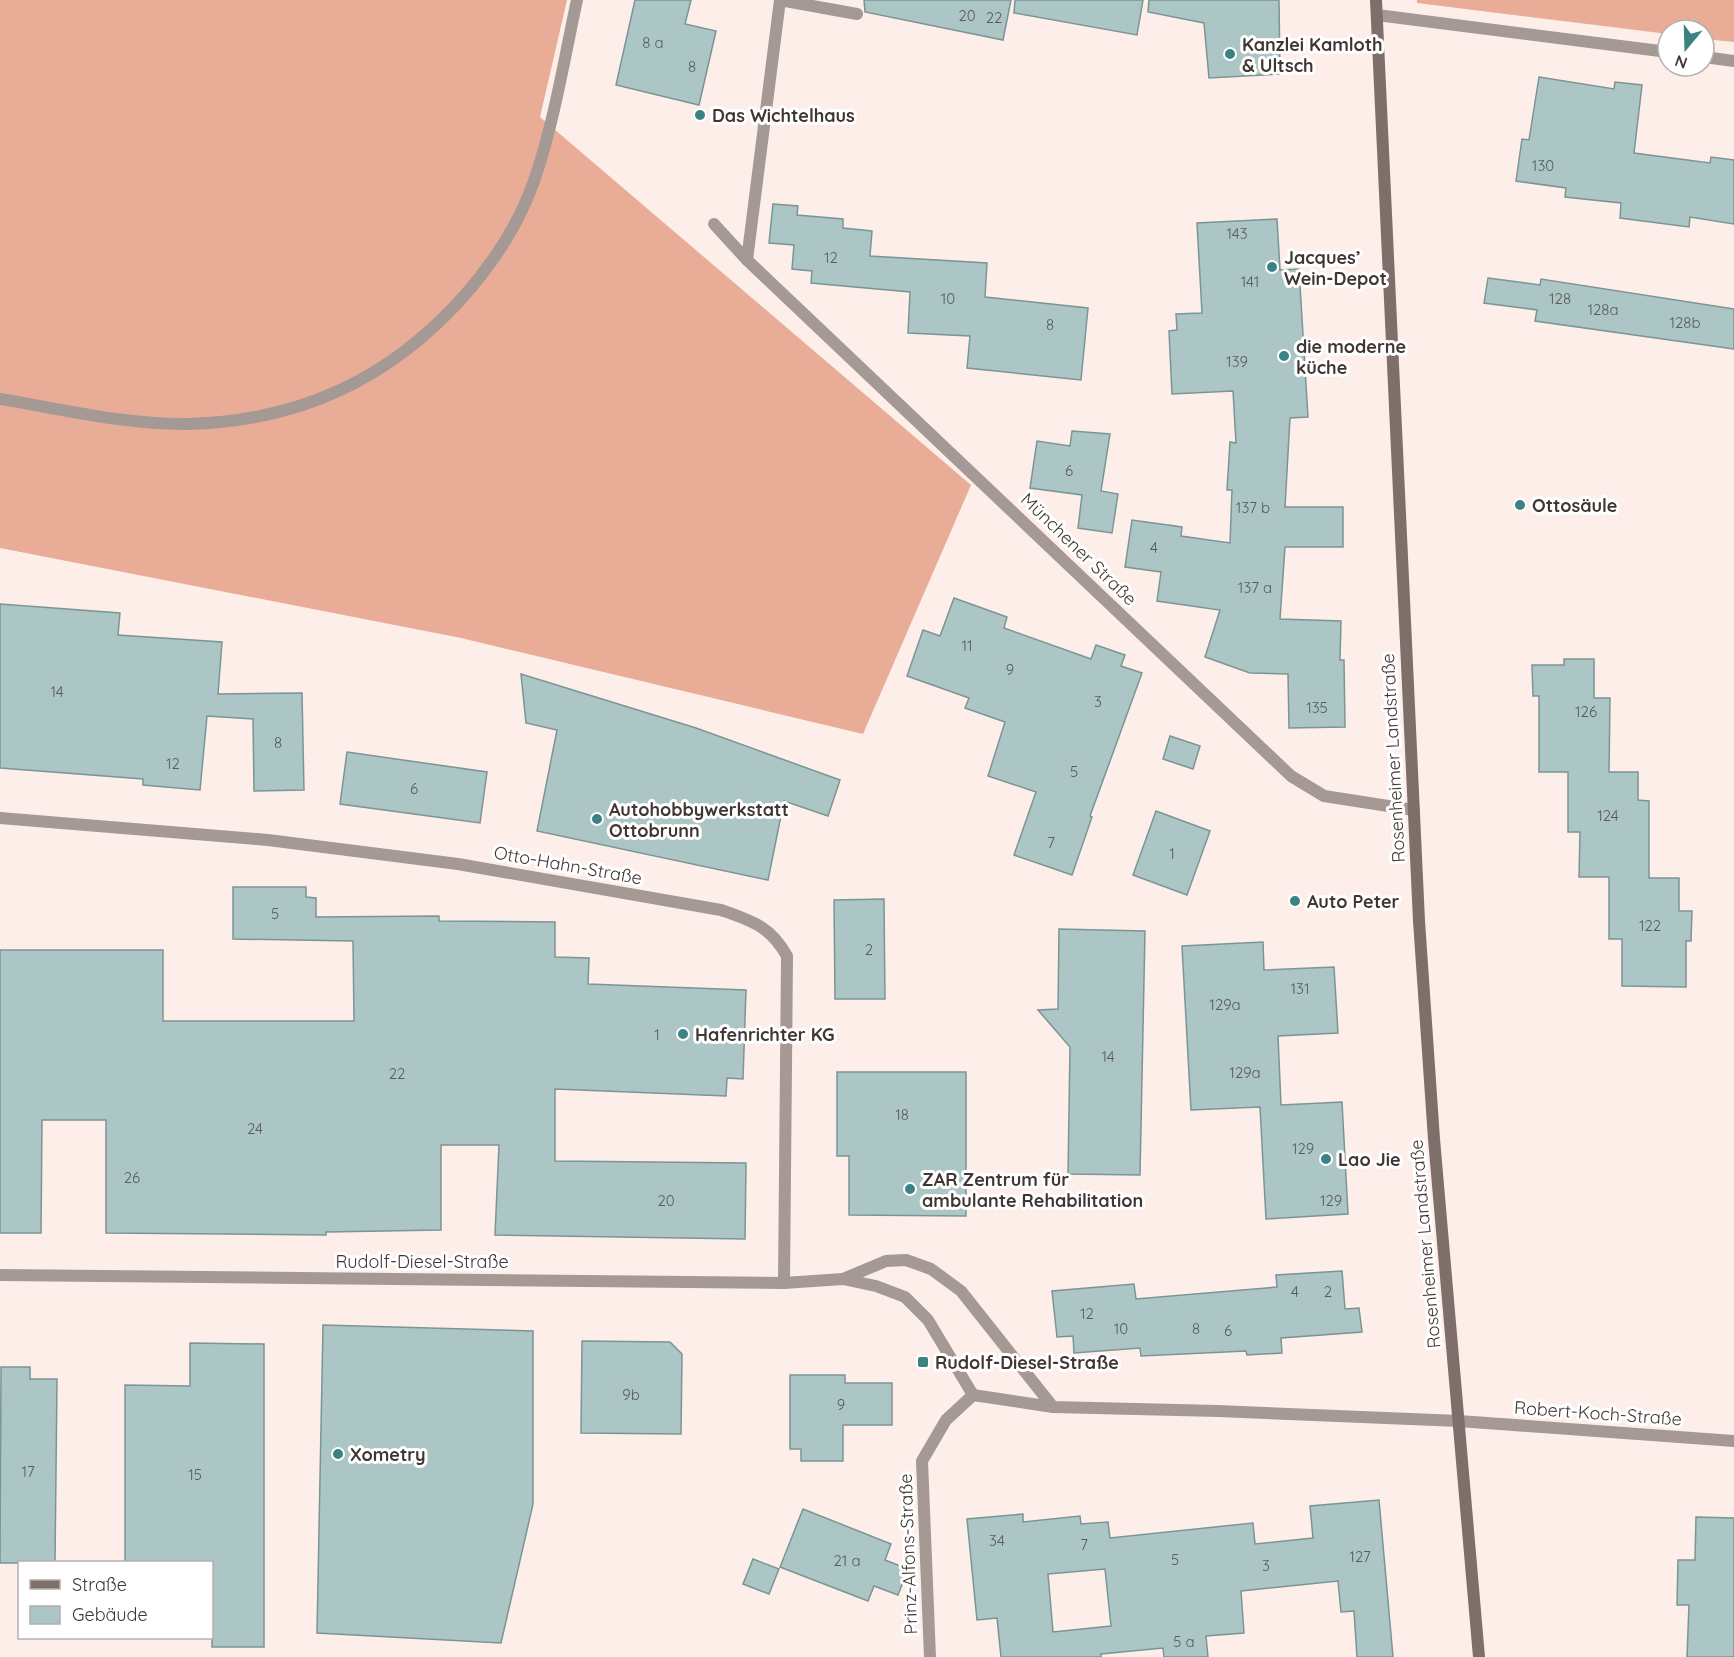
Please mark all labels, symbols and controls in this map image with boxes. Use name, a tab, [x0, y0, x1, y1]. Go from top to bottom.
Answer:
house number: 20	[958, 6, 976, 25]
house number: 22	[986, 8, 1002, 27]
north arrow	[1656, 18, 1716, 78]
house number: 8 a	[642, 33, 664, 52]
place label: Kanzlei Kamloth & Ultsch	[1242, 33, 1383, 77]
marker: Kanzlei Kamloth & Ultsch	[1223, 47, 1237, 61]
text: N	[1672, 51, 1690, 74]
house number: 8	[688, 57, 696, 76]
place label: Das Wichtelhaus	[712, 104, 855, 127]
marker: Das Wichtelhaus	[693, 108, 707, 122]
house number: 130	[1532, 156, 1554, 175]
house number: 143	[1226, 224, 1248, 243]
place label: Jacques’ Wein-Depot	[1284, 246, 1387, 290]
house number: 12	[824, 248, 838, 267]
marker: Jacques’ Wein-Depot	[1265, 260, 1279, 274]
house number: 141	[1241, 272, 1259, 291]
house number: 10	[941, 289, 955, 308]
house number: 128	[1549, 289, 1571, 308]
house number: 128a	[1587, 300, 1619, 319]
house number: 128b	[1669, 313, 1701, 332]
house number: 8	[1046, 315, 1054, 334]
place label: die moderne küche	[1296, 335, 1406, 379]
marker: die moderne küche	[1277, 349, 1291, 363]
house number: 139	[1226, 352, 1248, 371]
house number: 6	[1065, 461, 1073, 480]
street label: Münchener Straße	[1016, 488, 1142, 610]
place label: Ottosäule	[1532, 494, 1617, 517]
house number: 137 b	[1236, 498, 1270, 517]
marker: Ottosäule	[1513, 498, 1527, 512]
house number: 4	[1150, 538, 1158, 557]
house number: 137 a	[1238, 578, 1272, 597]
house number: 11	[961, 636, 973, 655]
street label: Rosenheimer Landstraße	[1376, 653, 1410, 863]
house number: 9	[1006, 660, 1014, 679]
house number: 14	[50, 682, 64, 701]
house number: 3	[1094, 692, 1102, 711]
house number: 135	[1306, 698, 1328, 717]
house number: 126	[1575, 702, 1597, 721]
house number: 8	[274, 733, 282, 752]
house number: 12	[166, 754, 180, 773]
house number: 5	[1070, 762, 1078, 781]
house number: 6	[410, 779, 418, 798]
place label: Autohobbywerkstatt Ottobrunn	[609, 798, 789, 842]
house number: 124	[1597, 806, 1619, 825]
marker: Autohobbywerkstatt Ottobrunn	[590, 812, 604, 826]
house number: 7	[1047, 833, 1055, 852]
street label: Otto-Hahn-Straße	[492, 841, 644, 889]
house number: 1	[1169, 844, 1175, 863]
place label: Auto Peter	[1307, 890, 1400, 913]
marker: Auto Peter	[1288, 894, 1302, 908]
house number: 5	[271, 904, 279, 923]
house number: 122	[1639, 916, 1661, 935]
house number: 2	[865, 940, 873, 959]
house number: 131	[1291, 979, 1309, 998]
house number: 129a	[1209, 995, 1241, 1014]
place label: Hafenrichter KG	[695, 1023, 834, 1046]
house number: 1	[654, 1025, 660, 1044]
marker: Hafenrichter KG	[676, 1027, 690, 1041]
house number: 14	[1101, 1047, 1115, 1066]
house number: 129a	[1229, 1063, 1261, 1082]
house number: 22	[389, 1064, 405, 1083]
house number: 18	[895, 1105, 909, 1124]
house number: 24	[247, 1119, 263, 1138]
house number: 129	[1292, 1139, 1314, 1158]
street label: Rosenheimer Landstraße	[1404, 1139, 1446, 1349]
place label: Lao Jie	[1338, 1148, 1401, 1171]
marker: Lao Jie	[1319, 1152, 1333, 1166]
house number: 26	[124, 1168, 140, 1187]
place label: ZAR Zentrum für ambulante Rehabilitation	[922, 1168, 1143, 1212]
marker: ZAR Zentrum für ambulante Rehabilitation	[903, 1182, 917, 1196]
house number: 20	[657, 1191, 675, 1210]
house number: 129	[1320, 1191, 1342, 1210]
street label: Rudolf-Diesel-Straße	[335, 1250, 509, 1273]
house number: 4	[1291, 1282, 1299, 1301]
house number: 2	[1324, 1282, 1332, 1301]
house number: 12	[1080, 1304, 1094, 1323]
house number: 10	[1114, 1319, 1128, 1338]
house number: 8	[1192, 1319, 1200, 1338]
house number: 6	[1224, 1321, 1232, 1340]
place label: Rudolf-Diesel-Straße	[935, 1351, 1119, 1374]
marker: Rudolf-Diesel-Straße	[916, 1355, 930, 1369]
house number: 9b	[622, 1385, 640, 1404]
house number: 9	[837, 1395, 845, 1414]
street label: Robert-Koch-Straße	[1513, 1396, 1683, 1430]
place label: Xometry	[350, 1443, 426, 1466]
marker: Xometry	[331, 1447, 345, 1461]
house number: 17	[21, 1462, 35, 1481]
house number: 15	[188, 1465, 202, 1484]
street label: Prinz-Alfons-Straße	[894, 1473, 922, 1635]
house number: 34	[989, 1531, 1005, 1550]
house number: 7	[1080, 1535, 1088, 1554]
house number: 127	[1349, 1547, 1371, 1566]
house number: 5	[1171, 1550, 1179, 1569]
house number: 21 a	[833, 1551, 861, 1570]
house number: 3	[1262, 1556, 1270, 1575]
legend	[18, 1561, 213, 1639]
text: Straße	[72, 1573, 127, 1596]
text: Gebäude	[72, 1603, 148, 1626]
house number: 5 a	[1173, 1632, 1195, 1651]

